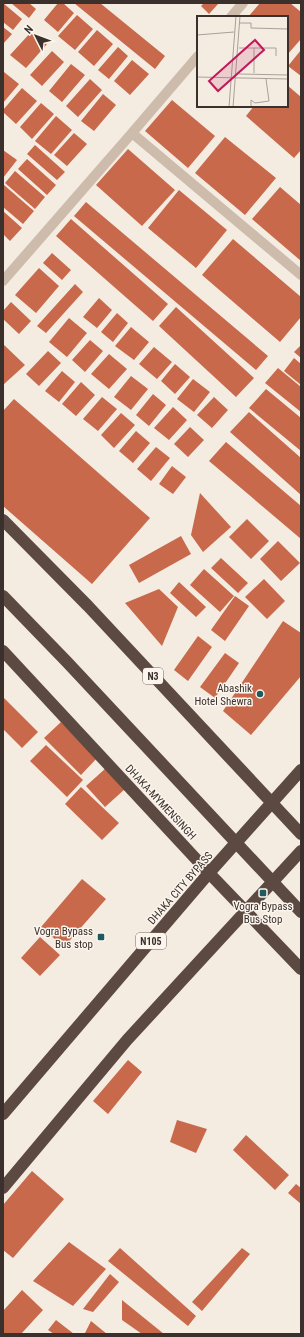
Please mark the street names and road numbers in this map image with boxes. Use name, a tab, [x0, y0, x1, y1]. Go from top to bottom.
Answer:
road number: N3	[143, 668, 163, 684]
street label: DHAKA-MYMENSINGH	[123, 762, 199, 843]
street label: DHAKA CITY BYPASS	[145, 849, 216, 927]
road number: N105	[136, 933, 166, 949]

